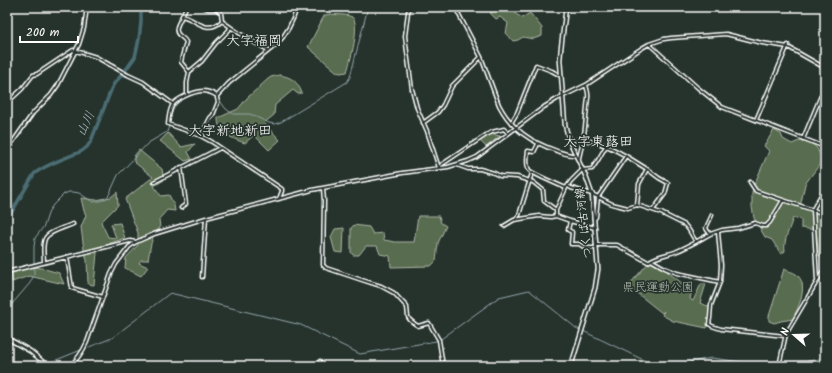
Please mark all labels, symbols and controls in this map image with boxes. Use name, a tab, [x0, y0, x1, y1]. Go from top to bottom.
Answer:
scale bar	[20, 18, 78, 44]
text: 200 m	[26, 23, 60, 42]
district label: 大字福岡	[226, 30, 282, 52]
water label: 山川	[71, 108, 101, 140]
district label: 大字新地新田	[188, 120, 272, 142]
district label: 大字東蕗田	[563, 131, 633, 153]
street label: つくば古河線	[570, 186, 598, 260]
park label: 県民運動公園	[622, 278, 694, 297]
north arrow	[774, 315, 814, 355]
text: N	[776, 326, 795, 338]

